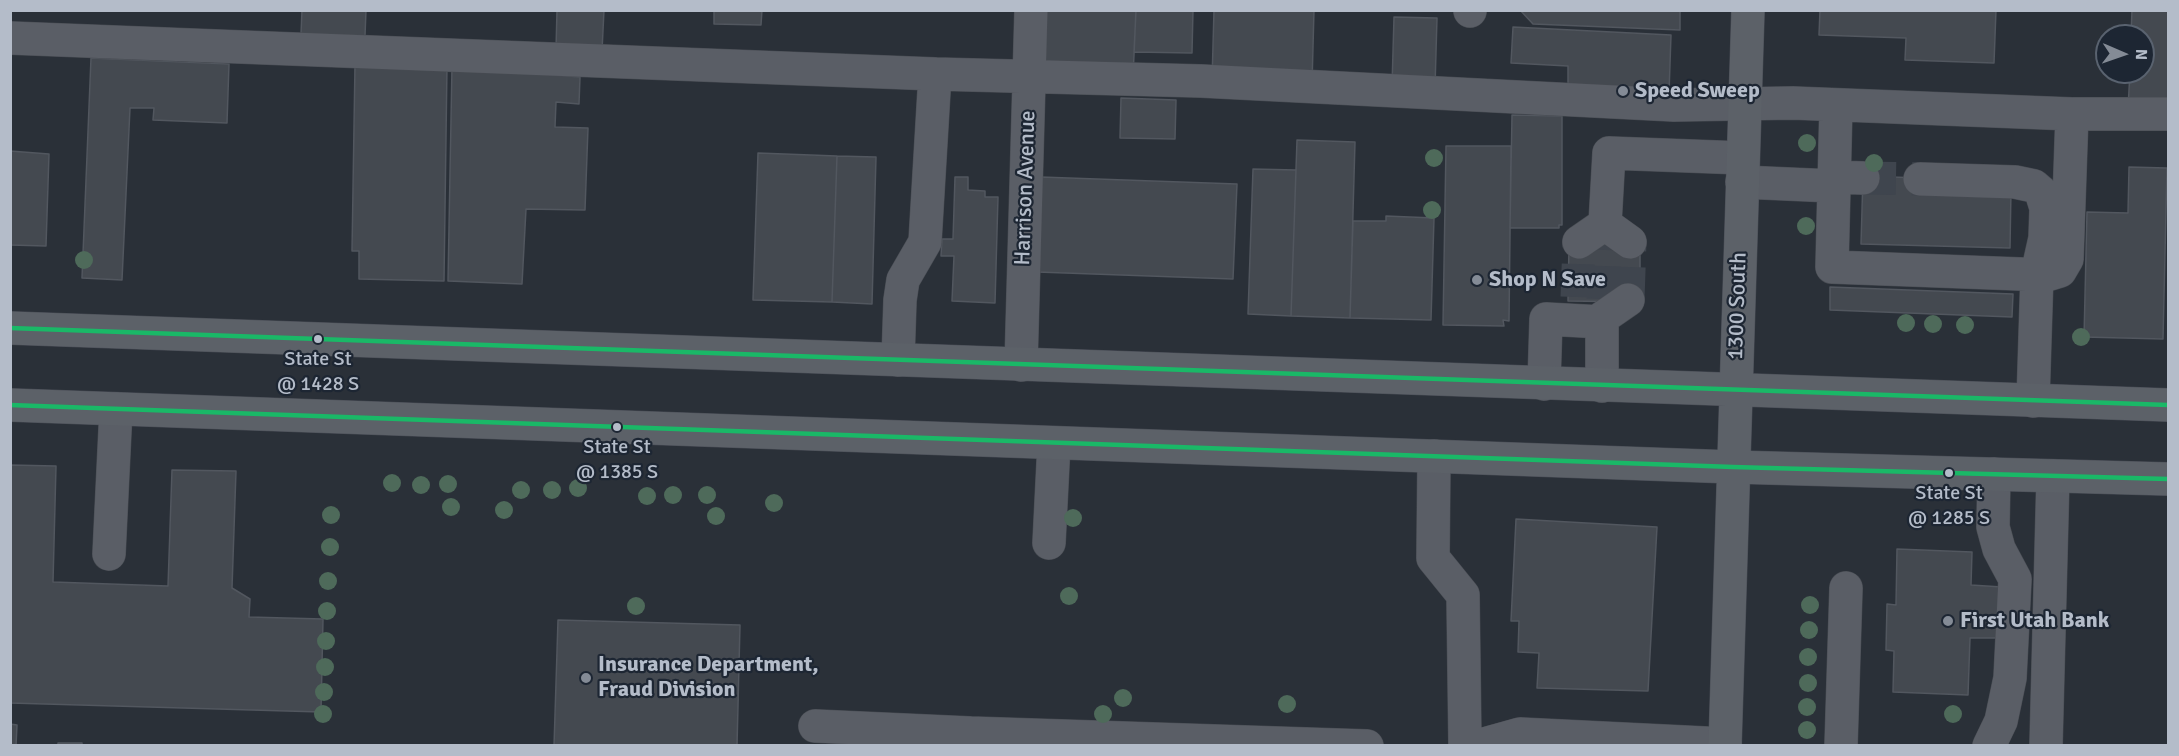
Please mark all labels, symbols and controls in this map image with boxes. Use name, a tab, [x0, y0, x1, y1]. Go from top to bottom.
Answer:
north arrow	[2095, 24, 2155, 84]
text: N	[2131, 49, 2151, 60]
place label: Speed Sweep	[1635, 78, 1760, 104]
marker: Speed Sweep	[1616, 84, 1630, 98]
street label: Harrison Avenue	[1010, 110, 1042, 266]
street label: 1300 South	[1723, 252, 1753, 360]
place label: Shop N Save	[1489, 267, 1606, 293]
marker: Shop N Save	[1470, 273, 1484, 287]
marker: State St @ 1428 S	[312, 333, 324, 345]
place label: State St @ 1428 S	[277, 348, 359, 395]
marker: State St @ 1385 S	[611, 421, 623, 433]
place label: State St @ 1385 S	[576, 436, 658, 483]
marker: State St @ 1285 S	[1943, 467, 1955, 479]
place label: State St @ 1285 S	[1908, 482, 1990, 529]
place label: First Utah Bank	[1960, 608, 2109, 634]
marker: First Utah Bank	[1941, 614, 1955, 628]
place label: Insurance Department, Fraud Division	[598, 652, 819, 704]
marker: Insurance Department, Fraud Division	[579, 671, 593, 685]

